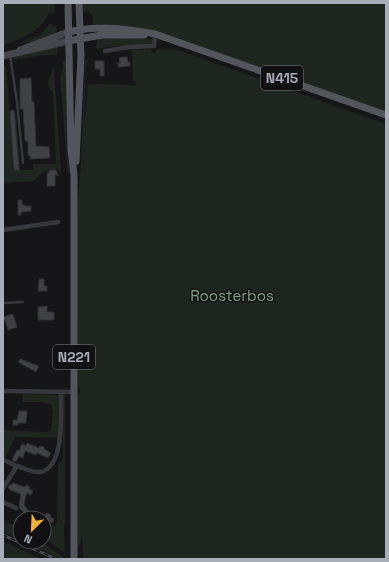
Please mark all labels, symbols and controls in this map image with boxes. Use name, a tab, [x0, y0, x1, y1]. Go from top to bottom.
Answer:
road number: N415	[261, 66, 303, 90]
park label: Roosterbos	[190, 286, 274, 305]
road number: N221	[53, 345, 95, 369]
north arrow	[12, 510, 52, 550]
text: N	[22, 531, 34, 547]

